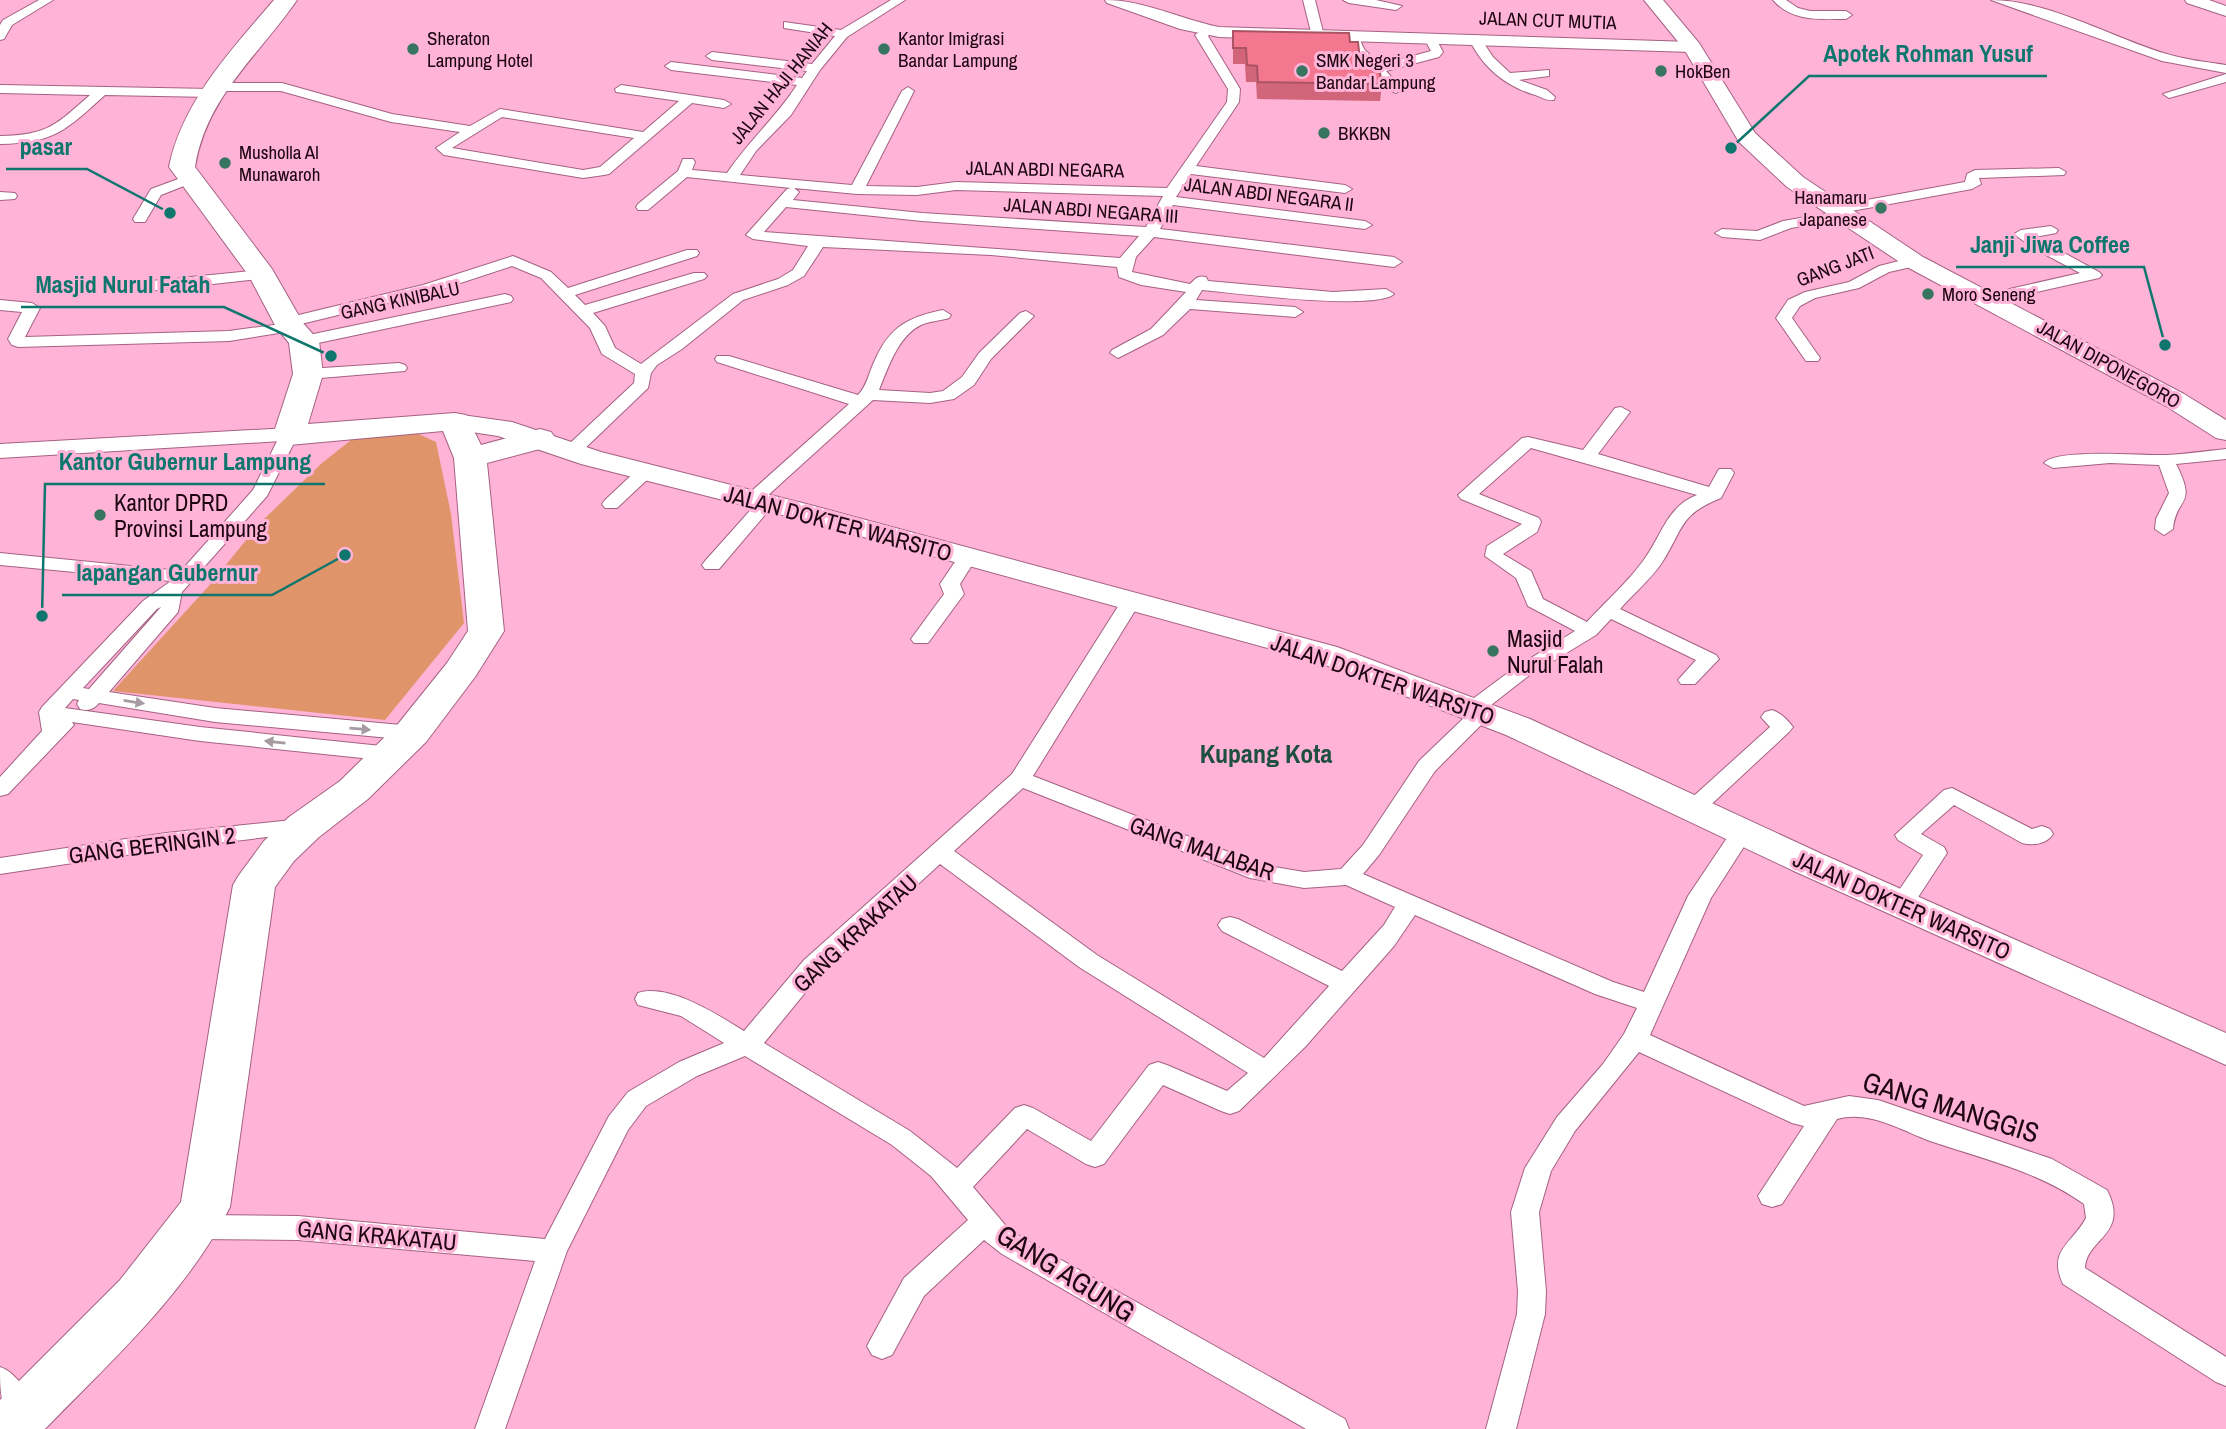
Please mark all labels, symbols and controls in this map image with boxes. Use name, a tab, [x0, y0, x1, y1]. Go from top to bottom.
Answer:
street label: JALAN CUT MUTIA	[1479, 5, 1618, 35]
street label: JALAN HAJI HANIAH	[724, 17, 838, 149]
place label: Sheraton Lampung Hotel	[427, 25, 533, 73]
place label: Kantor Imigrasi Bandar Lampung	[898, 25, 1018, 73]
callout: Apotek Rohman Yusuf	[1809, 31, 2047, 76]
text: Apotek Rohman Yusuf	[1823, 37, 2033, 69]
marker: Sheraton Lampung Hotel	[405, 41, 421, 57]
marker: Kantor Imigrasi Bandar Lampung	[876, 41, 892, 57]
place label: SMK Negeri 3 Bandar Lampung	[1316, 47, 1436, 95]
place label: HokBen	[1675, 58, 1730, 84]
marker: SMK Negeri 3 Bandar Lampung	[1294, 63, 1310, 79]
marker: HokBen	[1653, 63, 1669, 79]
place label: BKKBN	[1338, 120, 1391, 146]
callout: pasar	[6, 124, 87, 169]
marker: BKKBN	[1316, 125, 1332, 141]
text: pasar	[20, 130, 73, 162]
place label: Musholla Al Munawaroh	[239, 139, 320, 187]
marker: Musholla Al Munawaroh	[217, 155, 233, 171]
street label: JALAN ABDI NEGARA	[966, 155, 1125, 183]
street label: JALAN ABDI NEGARA II	[1183, 171, 1355, 217]
place label: Hanamaru Japanese	[1794, 184, 1867, 232]
street label: JALAN ABDI NEGARA III	[1003, 191, 1179, 229]
marker: Hanamaru Japanese	[1873, 200, 1889, 216]
callout: Janji Jiwa Coffee	[1956, 222, 2144, 267]
text: Janji Jiwa Coffee	[1970, 228, 2130, 260]
street label: GANG JATI	[1792, 239, 1878, 293]
callout: Masjid Nurul Fatah	[21, 262, 224, 307]
text: Masjid Nurul Fatah	[35, 268, 211, 300]
street label: GANG KINIBALU	[338, 275, 462, 325]
place label: Moro Seneng	[1942, 281, 2036, 307]
marker: Moro Seneng	[1920, 286, 1936, 302]
street label: JALAN DIPONEGORO	[2033, 314, 2185, 414]
callout: Kantor Gubernur Lampung	[45, 439, 325, 484]
text: Kantor Gubernur Lampung	[59, 445, 311, 477]
street label: JALAN DOKTER WARSITO	[721, 478, 955, 568]
place label: Kantor DPRD Provinsi Lampung	[114, 487, 268, 544]
marker: Kantor DPRD Provinsi Lampung	[92, 507, 108, 523]
callout: lapangan Gubernur	[62, 550, 272, 595]
text: lapangan Gubernur	[76, 556, 258, 588]
place label: Masjid Nurul Falah	[1507, 623, 1604, 680]
street label: JALAN DOKTER WARSITO	[1267, 626, 1499, 732]
marker: Masjid Nurul Falah	[1485, 643, 1501, 659]
one-way arrow	[123, 697, 145, 708]
one-way arrow	[349, 723, 371, 734]
one-way arrow	[264, 736, 286, 747]
district label: Kupang Kota	[1200, 736, 1332, 771]
street label: GANG MALABAR	[1126, 809, 1279, 887]
street label: GANG BERINGIN 2	[67, 819, 237, 871]
street label: JALAN DOKTER WARSITO	[1788, 843, 2016, 967]
street label: GANG KRAKATAU	[786, 867, 924, 999]
street label: GANG MANGGIS	[1858, 1062, 2044, 1152]
street label: GANG KRAKATAU	[296, 1213, 458, 1257]
street label: GANG AGUNG	[989, 1215, 1143, 1331]

